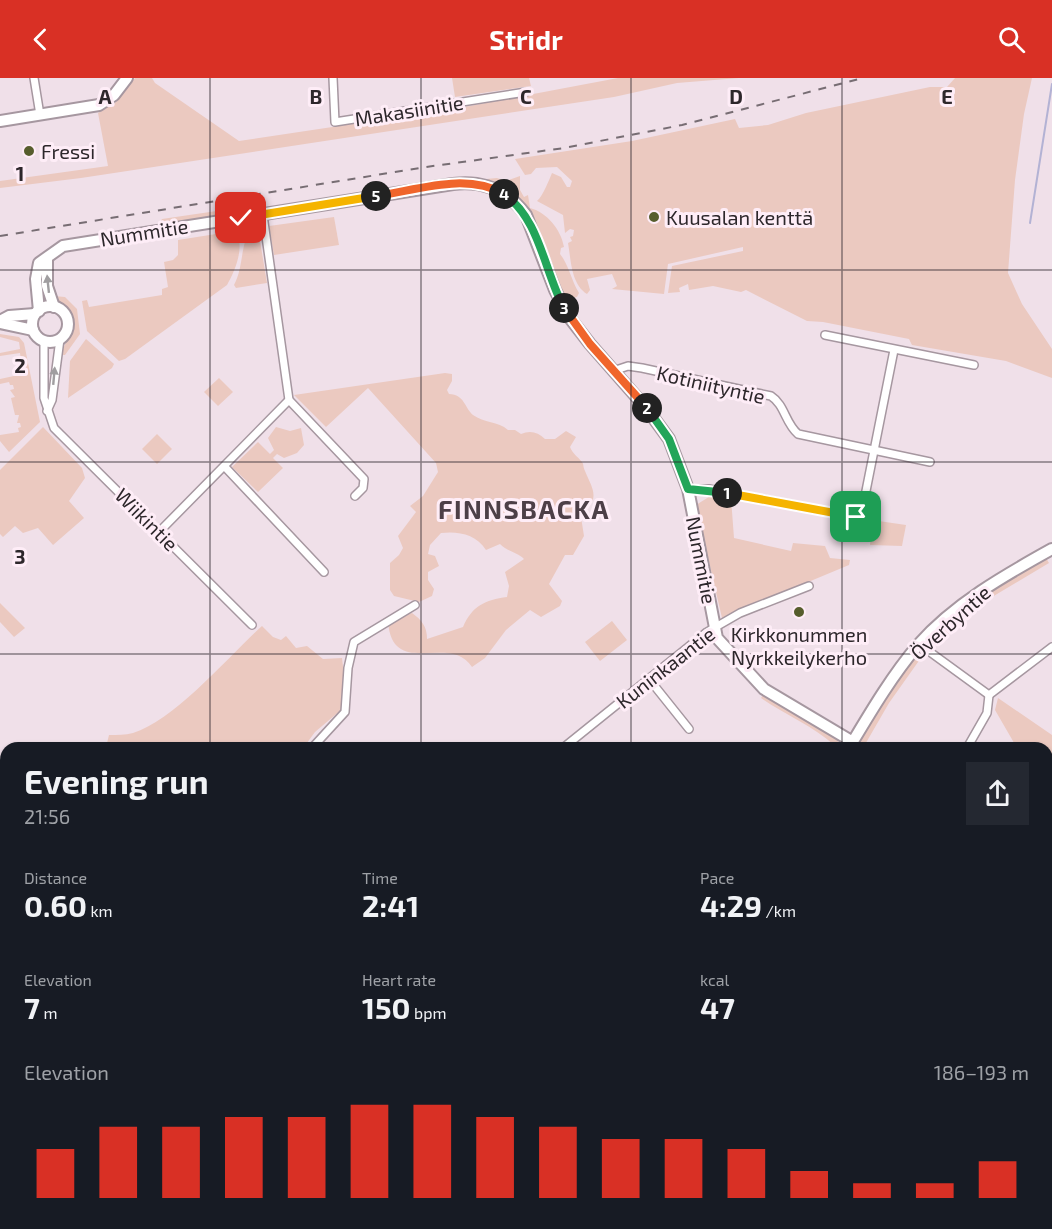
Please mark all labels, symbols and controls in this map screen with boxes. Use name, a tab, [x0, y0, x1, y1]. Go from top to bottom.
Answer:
icon: back	[24, 23, 57, 56]
text: Stridr	[489, 23, 563, 55]
icon: search	[995, 23, 1028, 56]
text: A	[98, 84, 112, 108]
text: B	[310, 84, 322, 108]
text: C	[520, 84, 532, 108]
text: D	[729, 84, 743, 108]
text: E	[941, 84, 953, 108]
street label: Makasiinitie	[353, 90, 465, 130]
place label: Fressi	[41, 139, 95, 163]
marker: Fressi	[22, 144, 36, 158]
text: 1	[16, 161, 24, 185]
pin: 4	[489, 179, 519, 209]
pin: 5	[361, 181, 391, 211]
text: 4	[499, 184, 509, 203]
text: 5	[372, 186, 380, 205]
pin	[215, 192, 266, 243]
icon: check	[224, 201, 257, 234]
place label: Kuusalan kenttä	[666, 205, 813, 229]
marker: Kuusalan kenttä	[647, 210, 661, 224]
street label: Nummitie	[98, 213, 190, 251]
one-way arrow	[43, 274, 53, 293]
pin: 3	[549, 293, 579, 323]
text: 3	[559, 298, 569, 317]
text: 2	[14, 353, 26, 377]
street label: Kotiniityntie	[655, 360, 767, 408]
one-way arrow	[50, 366, 59, 385]
pin: 2	[632, 393, 662, 423]
text: 2	[642, 398, 652, 417]
pin: 1	[712, 478, 742, 508]
street label: Wiikintie	[111, 483, 183, 555]
text: 1	[724, 483, 730, 502]
pin	[830, 491, 881, 542]
district label: FINNSBACKA	[438, 493, 610, 524]
icon: arrive	[839, 500, 872, 533]
street label: Nummitie	[682, 514, 722, 606]
text: 3	[14, 544, 26, 568]
street label: Överbyntie	[905, 580, 995, 664]
marker: Kirkkonummen Nyrkkeilykerho	[792, 605, 806, 619]
street label: Kuninkaantie	[611, 621, 719, 713]
place label: Kirkkonummen Nyrkkeilykerho	[731, 622, 867, 669]
text: Evening run	[24, 761, 209, 801]
button: share	[966, 762, 1029, 825]
text: 21:56	[24, 804, 70, 828]
text: Distance	[24, 868, 87, 887]
text: Time	[362, 868, 398, 887]
text: Pace	[700, 868, 734, 887]
text: 0.60	[24, 887, 87, 923]
text: 2:41	[362, 887, 419, 923]
text: 4:29	[700, 887, 762, 923]
text: km	[87, 901, 113, 920]
text: /km	[762, 901, 796, 920]
text: Elevation	[24, 970, 92, 989]
text: Heart rate	[362, 970, 436, 989]
text: kcal	[700, 970, 729, 989]
text: 7	[24, 989, 40, 1025]
text: 150	[362, 989, 410, 1025]
text: 47	[700, 989, 735, 1025]
text: m	[40, 1003, 57, 1022]
text: bpm	[410, 1003, 446, 1022]
text: Elevation	[24, 1060, 109, 1084]
text: 186–193 m	[934, 1060, 1029, 1084]

